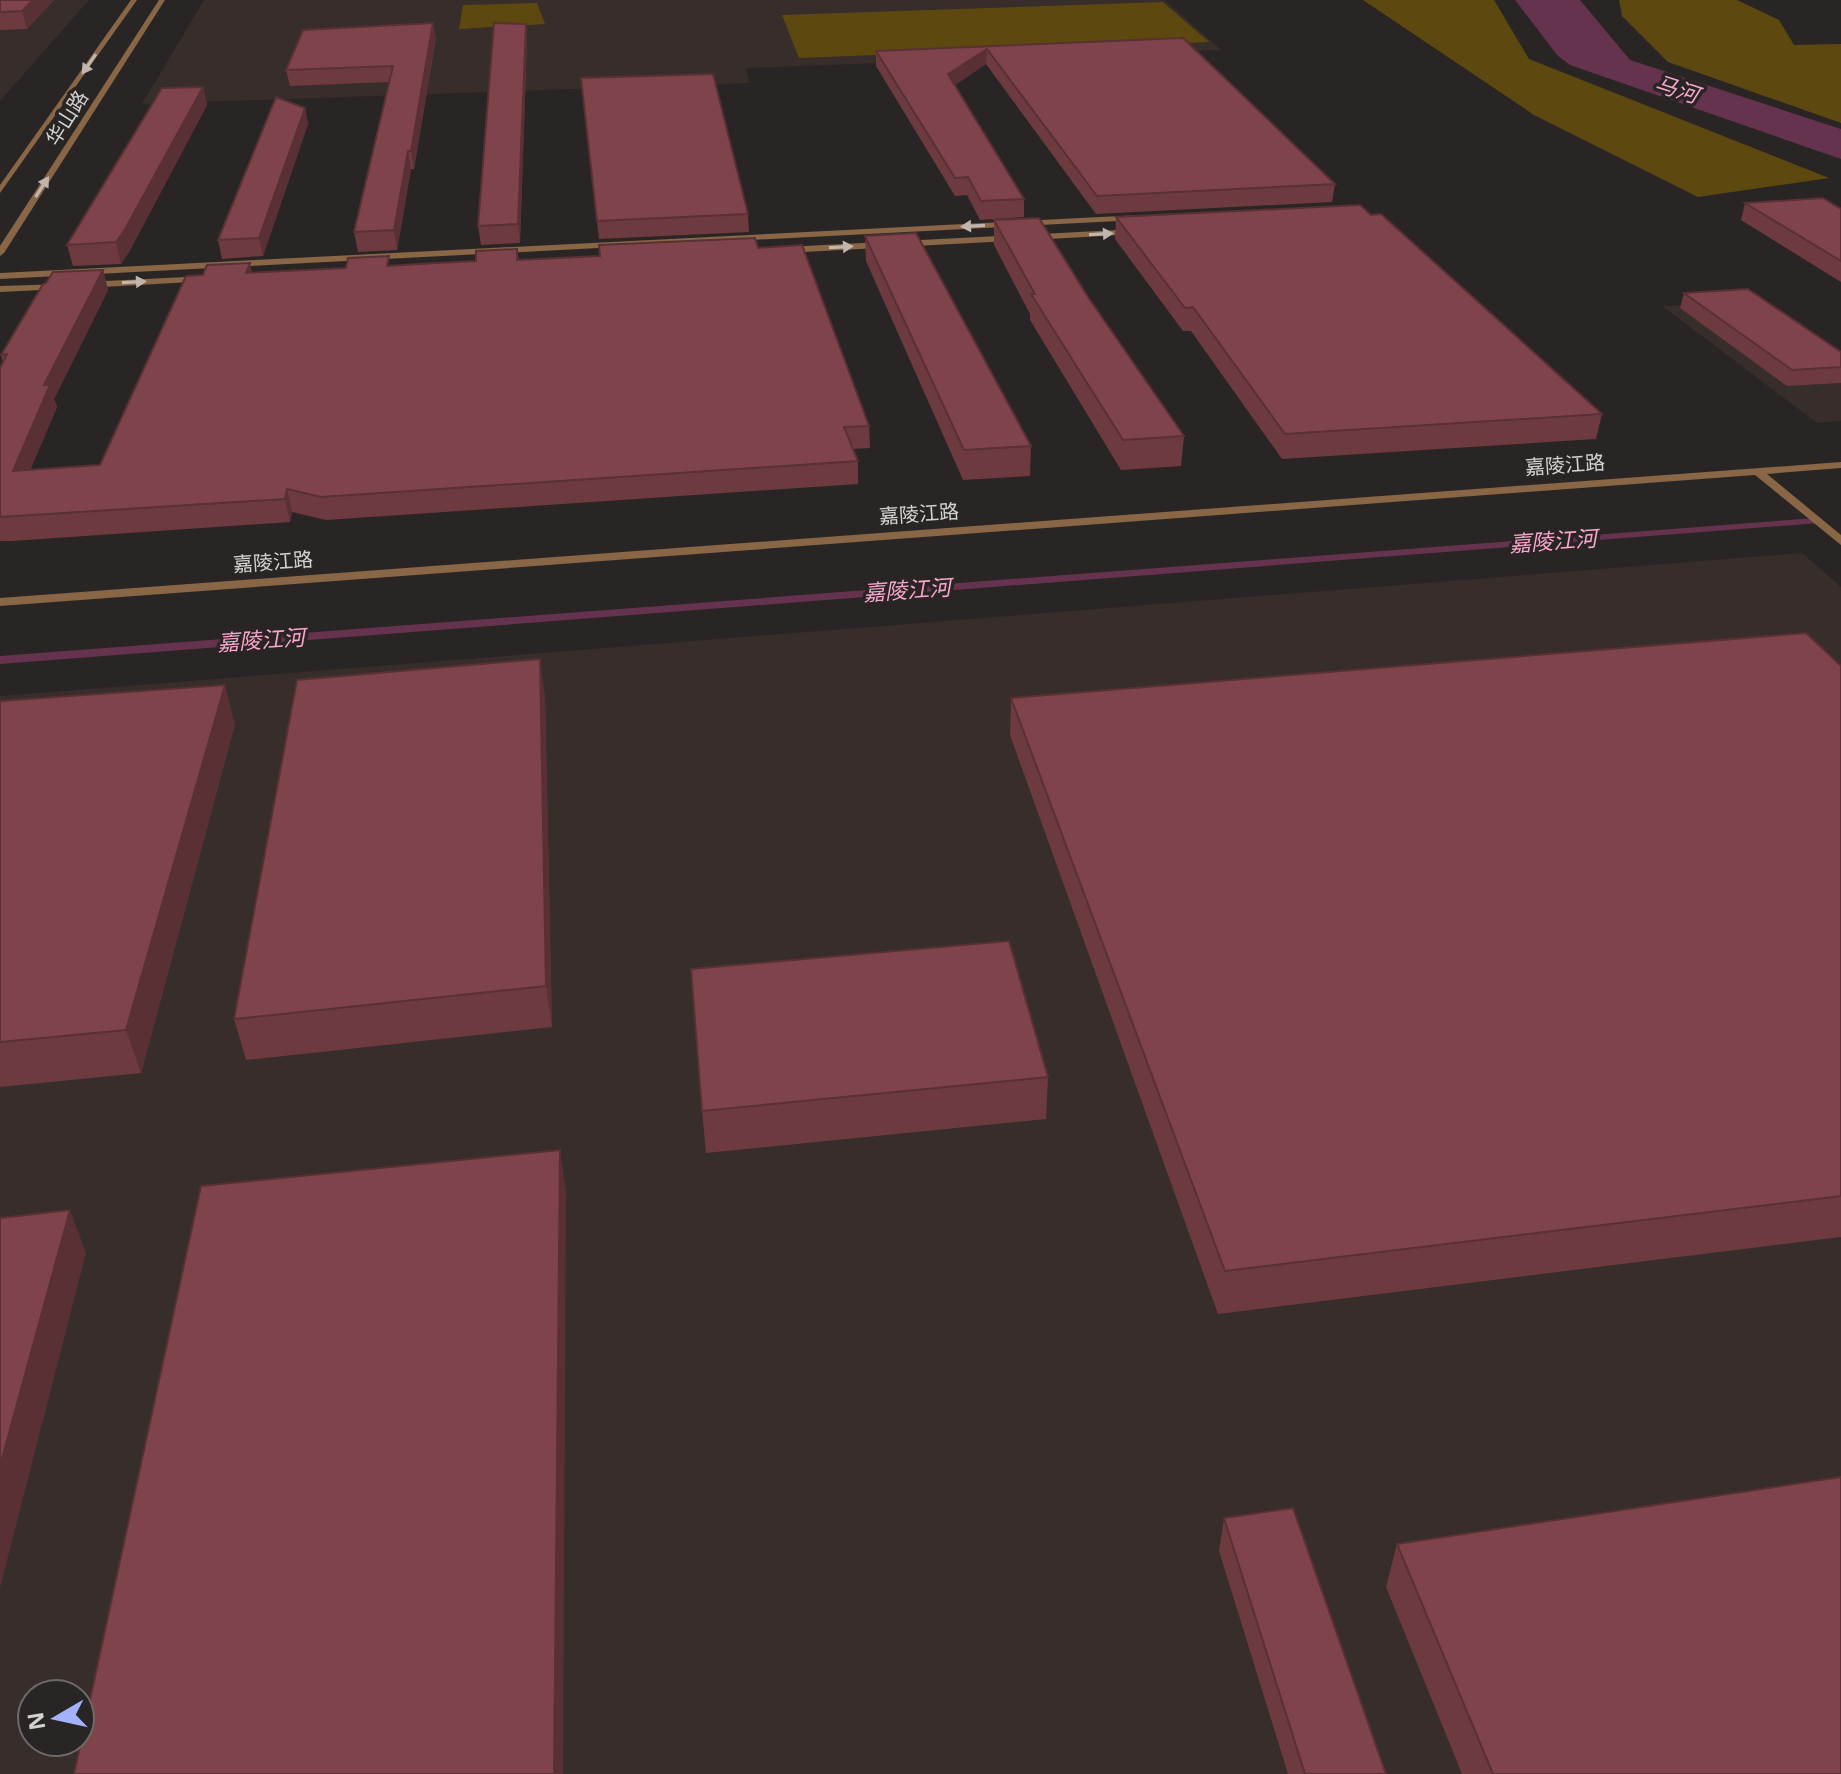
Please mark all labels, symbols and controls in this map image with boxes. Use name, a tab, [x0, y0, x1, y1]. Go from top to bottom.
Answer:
one-way arrow	[82, 53, 97, 74]
water label: 马河	[1652, 67, 1707, 110]
street label: 华山路	[39, 85, 94, 150]
one-way arrow	[34, 177, 49, 198]
one-way arrow	[960, 219, 985, 232]
one-way arrow	[1089, 227, 1114, 240]
one-way arrow	[829, 240, 854, 253]
one-way arrow	[122, 276, 147, 289]
street label: 嘉陵江路	[1524, 448, 1606, 481]
street label: 嘉陵江路	[878, 497, 960, 530]
water label: 嘉陵江河	[1508, 522, 1602, 558]
street label: 嘉陵江路	[232, 545, 314, 578]
water label: 嘉陵江河	[862, 571, 956, 607]
water label: 嘉陵江河	[216, 621, 310, 657]
north arrow	[16, 1678, 96, 1758]
text: N	[19, 1710, 51, 1732]

